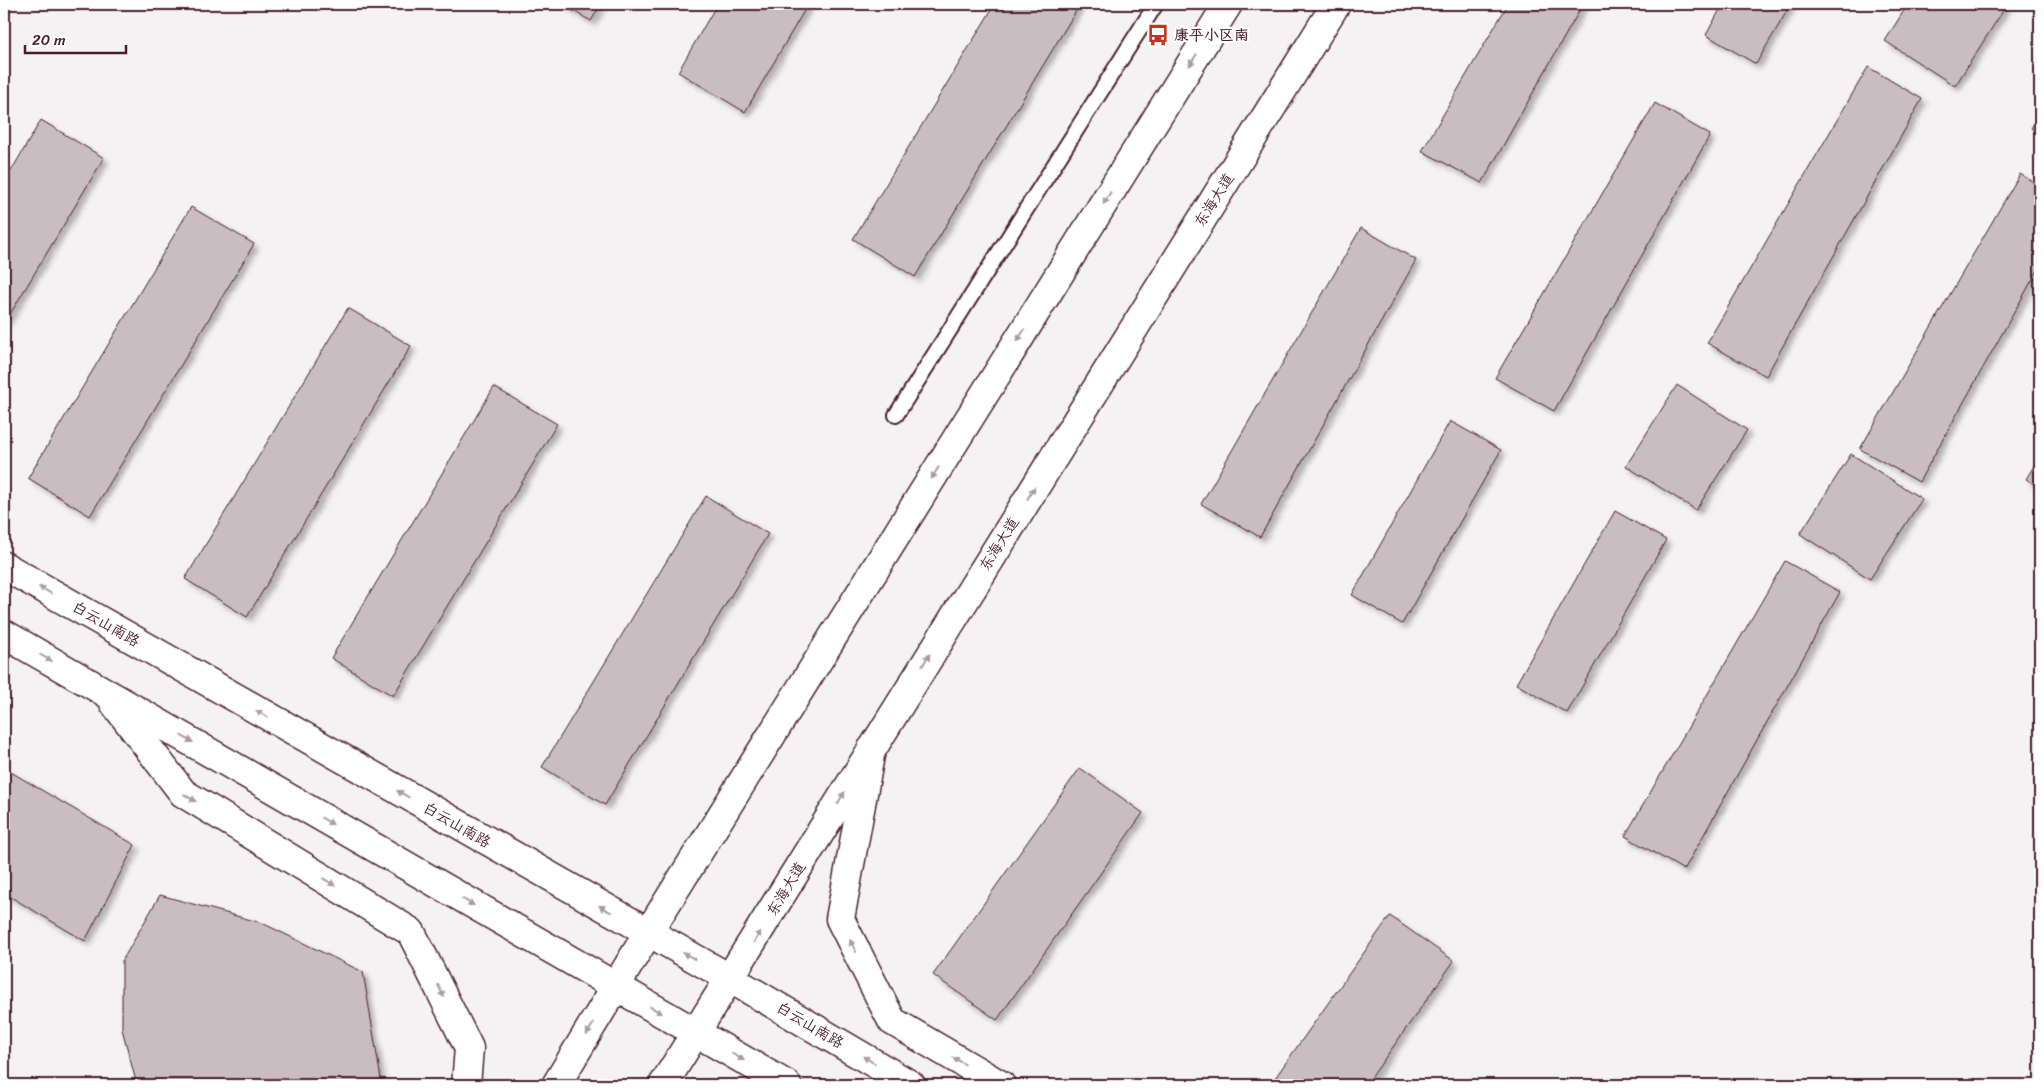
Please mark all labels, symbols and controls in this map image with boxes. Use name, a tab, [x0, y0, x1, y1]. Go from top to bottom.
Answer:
scale bar	[25, 22, 126, 54]
bus stop icon: 康平小区南	[1145, 22, 1171, 48]
place label: 康平小区南	[1174, 22, 1249, 48]
text: 20 m	[32, 27, 66, 53]
one-way arrow	[1189, 53, 1198, 67]
street label: 东海大道	[1187, 168, 1241, 232]
one-way arrow	[1103, 191, 1112, 204]
one-way arrow	[1016, 329, 1026, 342]
one-way arrow	[930, 467, 939, 480]
one-way arrow	[1026, 486, 1036, 499]
street label: 东海大道	[972, 512, 1026, 576]
one-way arrow	[38, 585, 51, 594]
street label: 白云山南路	[67, 594, 145, 654]
one-way arrow	[39, 654, 53, 662]
one-way arrow	[922, 654, 931, 667]
one-way arrow	[255, 709, 268, 718]
one-way arrow	[180, 735, 193, 744]
one-way arrow	[396, 790, 409, 799]
one-way arrow	[836, 792, 845, 805]
one-way arrow	[184, 793, 197, 802]
street label: 白云山南路	[418, 795, 496, 855]
one-way arrow	[321, 816, 334, 825]
street label: 东海大道	[759, 857, 813, 921]
one-way arrow	[323, 877, 336, 886]
one-way arrow	[462, 897, 475, 906]
one-way arrow	[598, 905, 612, 913]
one-way arrow	[752, 931, 761, 944]
one-way arrow	[849, 939, 857, 953]
one-way arrow	[682, 952, 697, 960]
one-way arrow	[437, 984, 445, 999]
street label: 白云山南路	[771, 995, 849, 1055]
one-way arrow	[649, 1005, 662, 1014]
one-way arrow	[586, 1022, 595, 1035]
one-way arrow	[731, 1053, 746, 1061]
one-way arrow	[862, 1056, 875, 1065]
one-way arrow	[953, 1056, 966, 1065]

